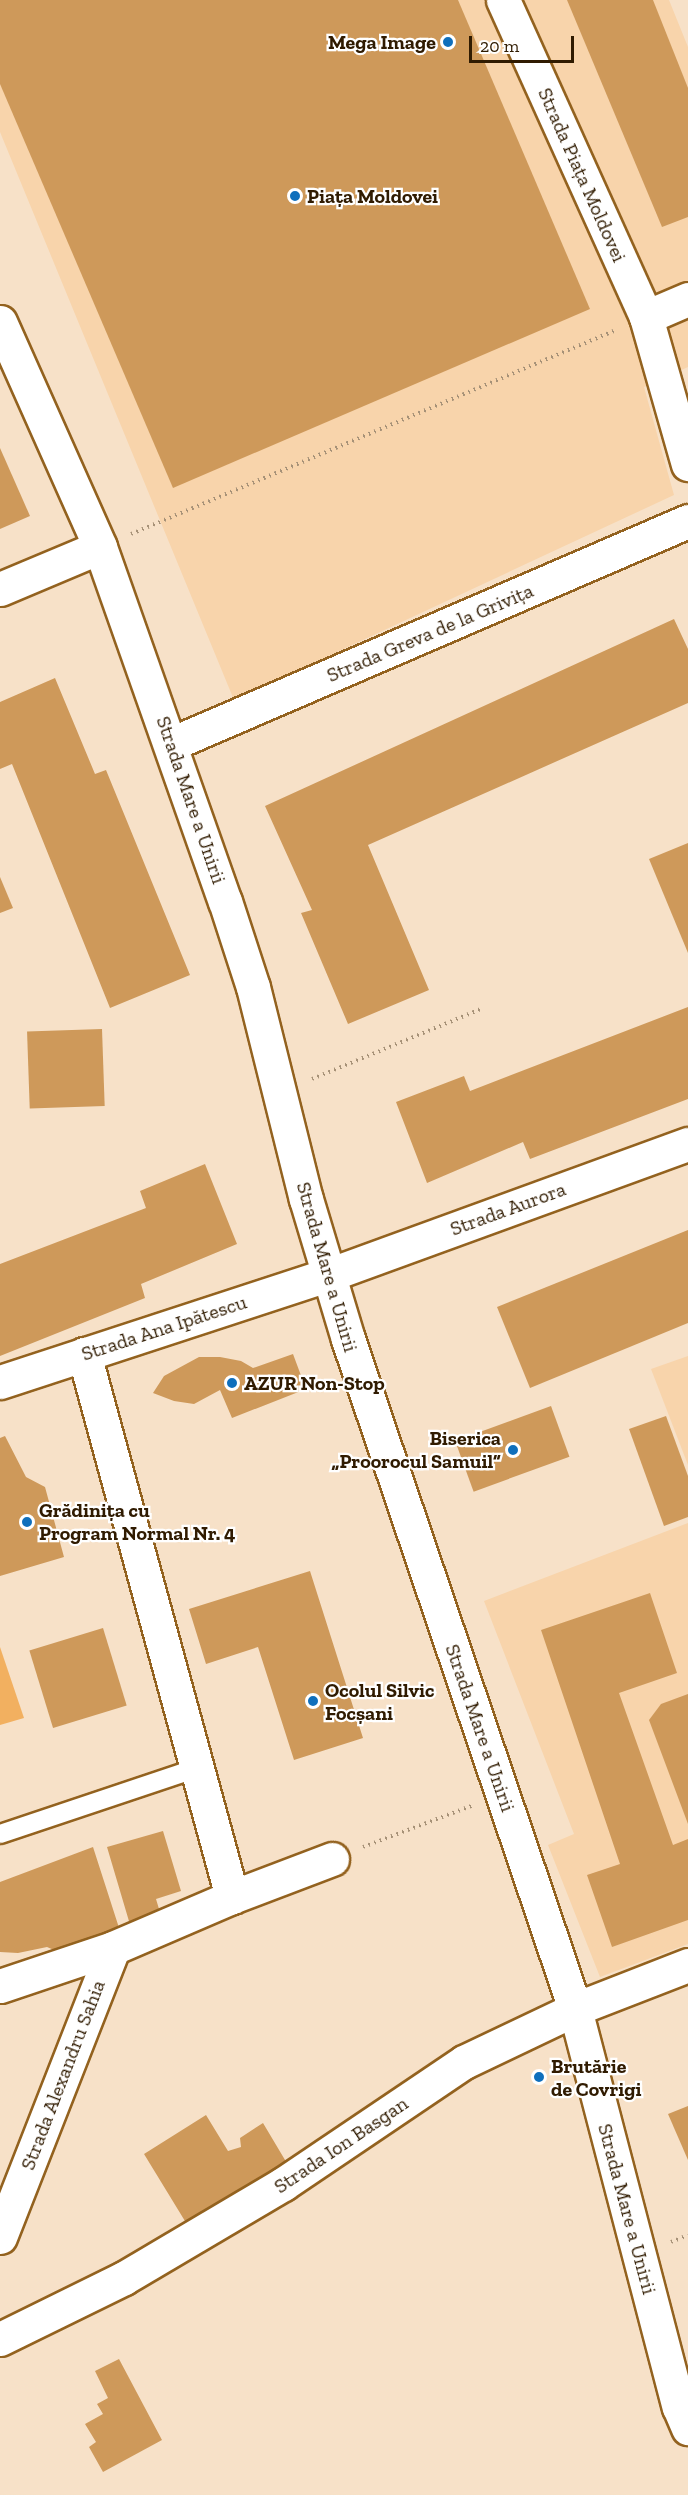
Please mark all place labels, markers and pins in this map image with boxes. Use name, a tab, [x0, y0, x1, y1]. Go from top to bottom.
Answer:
place label: Mega Image	[328, 30, 436, 54]
marker: Mega Image	[441, 35, 455, 49]
place label: Piața Moldovei	[307, 184, 438, 208]
marker: Piața Moldovei	[288, 189, 302, 203]
place label: AZUR Non-Stop	[244, 1371, 385, 1395]
marker: AZUR Non-Stop	[225, 1376, 239, 1390]
place label: Biserica „Proorocul Samuil”	[331, 1426, 501, 1473]
marker: Biserica „Proorocul Samuil”	[506, 1443, 520, 1457]
place label: Grădinița cu Program Normal Nr. 4	[39, 1498, 236, 1545]
marker: Grădinița cu Program Normal Nr. 4	[20, 1515, 34, 1529]
place label: Ocolul Silvic Focșani	[325, 1678, 434, 1725]
marker: Ocolul Silvic Focșani	[306, 1694, 320, 1708]
place label: Brutărie de Covrigi	[551, 2054, 642, 2101]
marker: Brutărie de Covrigi	[532, 2070, 546, 2084]

